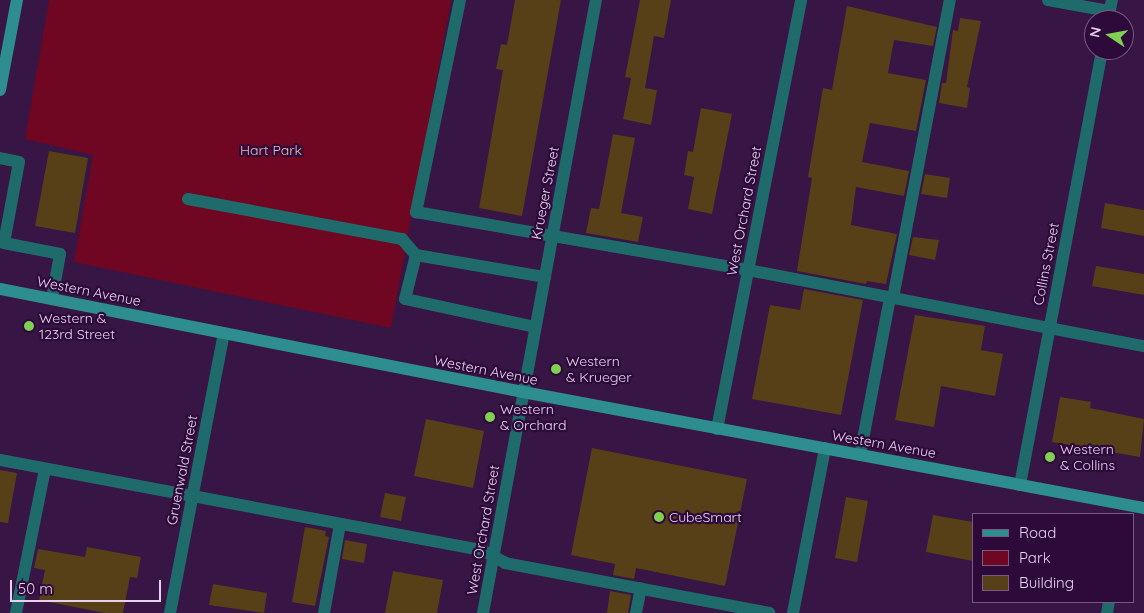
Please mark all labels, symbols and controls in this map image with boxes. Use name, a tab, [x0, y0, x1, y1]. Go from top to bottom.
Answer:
north arrow	[1084, 10, 1134, 60]
text: N	[1085, 25, 1105, 39]
park label: Hart Park	[240, 142, 302, 158]
street label: Krueger Street	[528, 145, 562, 241]
street label: West Orchard Street	[723, 145, 765, 277]
street label: Collins Street	[1030, 221, 1062, 307]
street label: Western Avenue	[36, 273, 142, 309]
place label: Western & 123rd Street	[39, 310, 115, 342]
marker: Western & 123rd Street	[23, 320, 35, 332]
street label: Western Avenue	[433, 352, 539, 388]
place label: Western & Krueger	[566, 353, 632, 386]
marker: Western & Krueger	[550, 363, 562, 375]
place label: Western & Orchard	[500, 401, 566, 434]
marker: Western & Orchard	[484, 411, 496, 423]
street label: Gruenwald Street	[163, 414, 201, 526]
street label: Western Avenue	[831, 427, 937, 461]
place label: Western & Collins	[1060, 441, 1115, 474]
marker: Western & Collins	[1044, 451, 1056, 463]
street label: West Orchard Street	[463, 464, 503, 596]
place label: CubeSmart	[669, 509, 742, 525]
marker: CubeSmart	[653, 511, 665, 523]
legend	[972, 513, 1134, 603]
text: Road	[1019, 523, 1056, 542]
text: Park	[1019, 548, 1051, 567]
scale bar	[12, 570, 164, 602]
text: Building	[1019, 573, 1074, 592]
text: 50 m	[18, 579, 53, 598]

